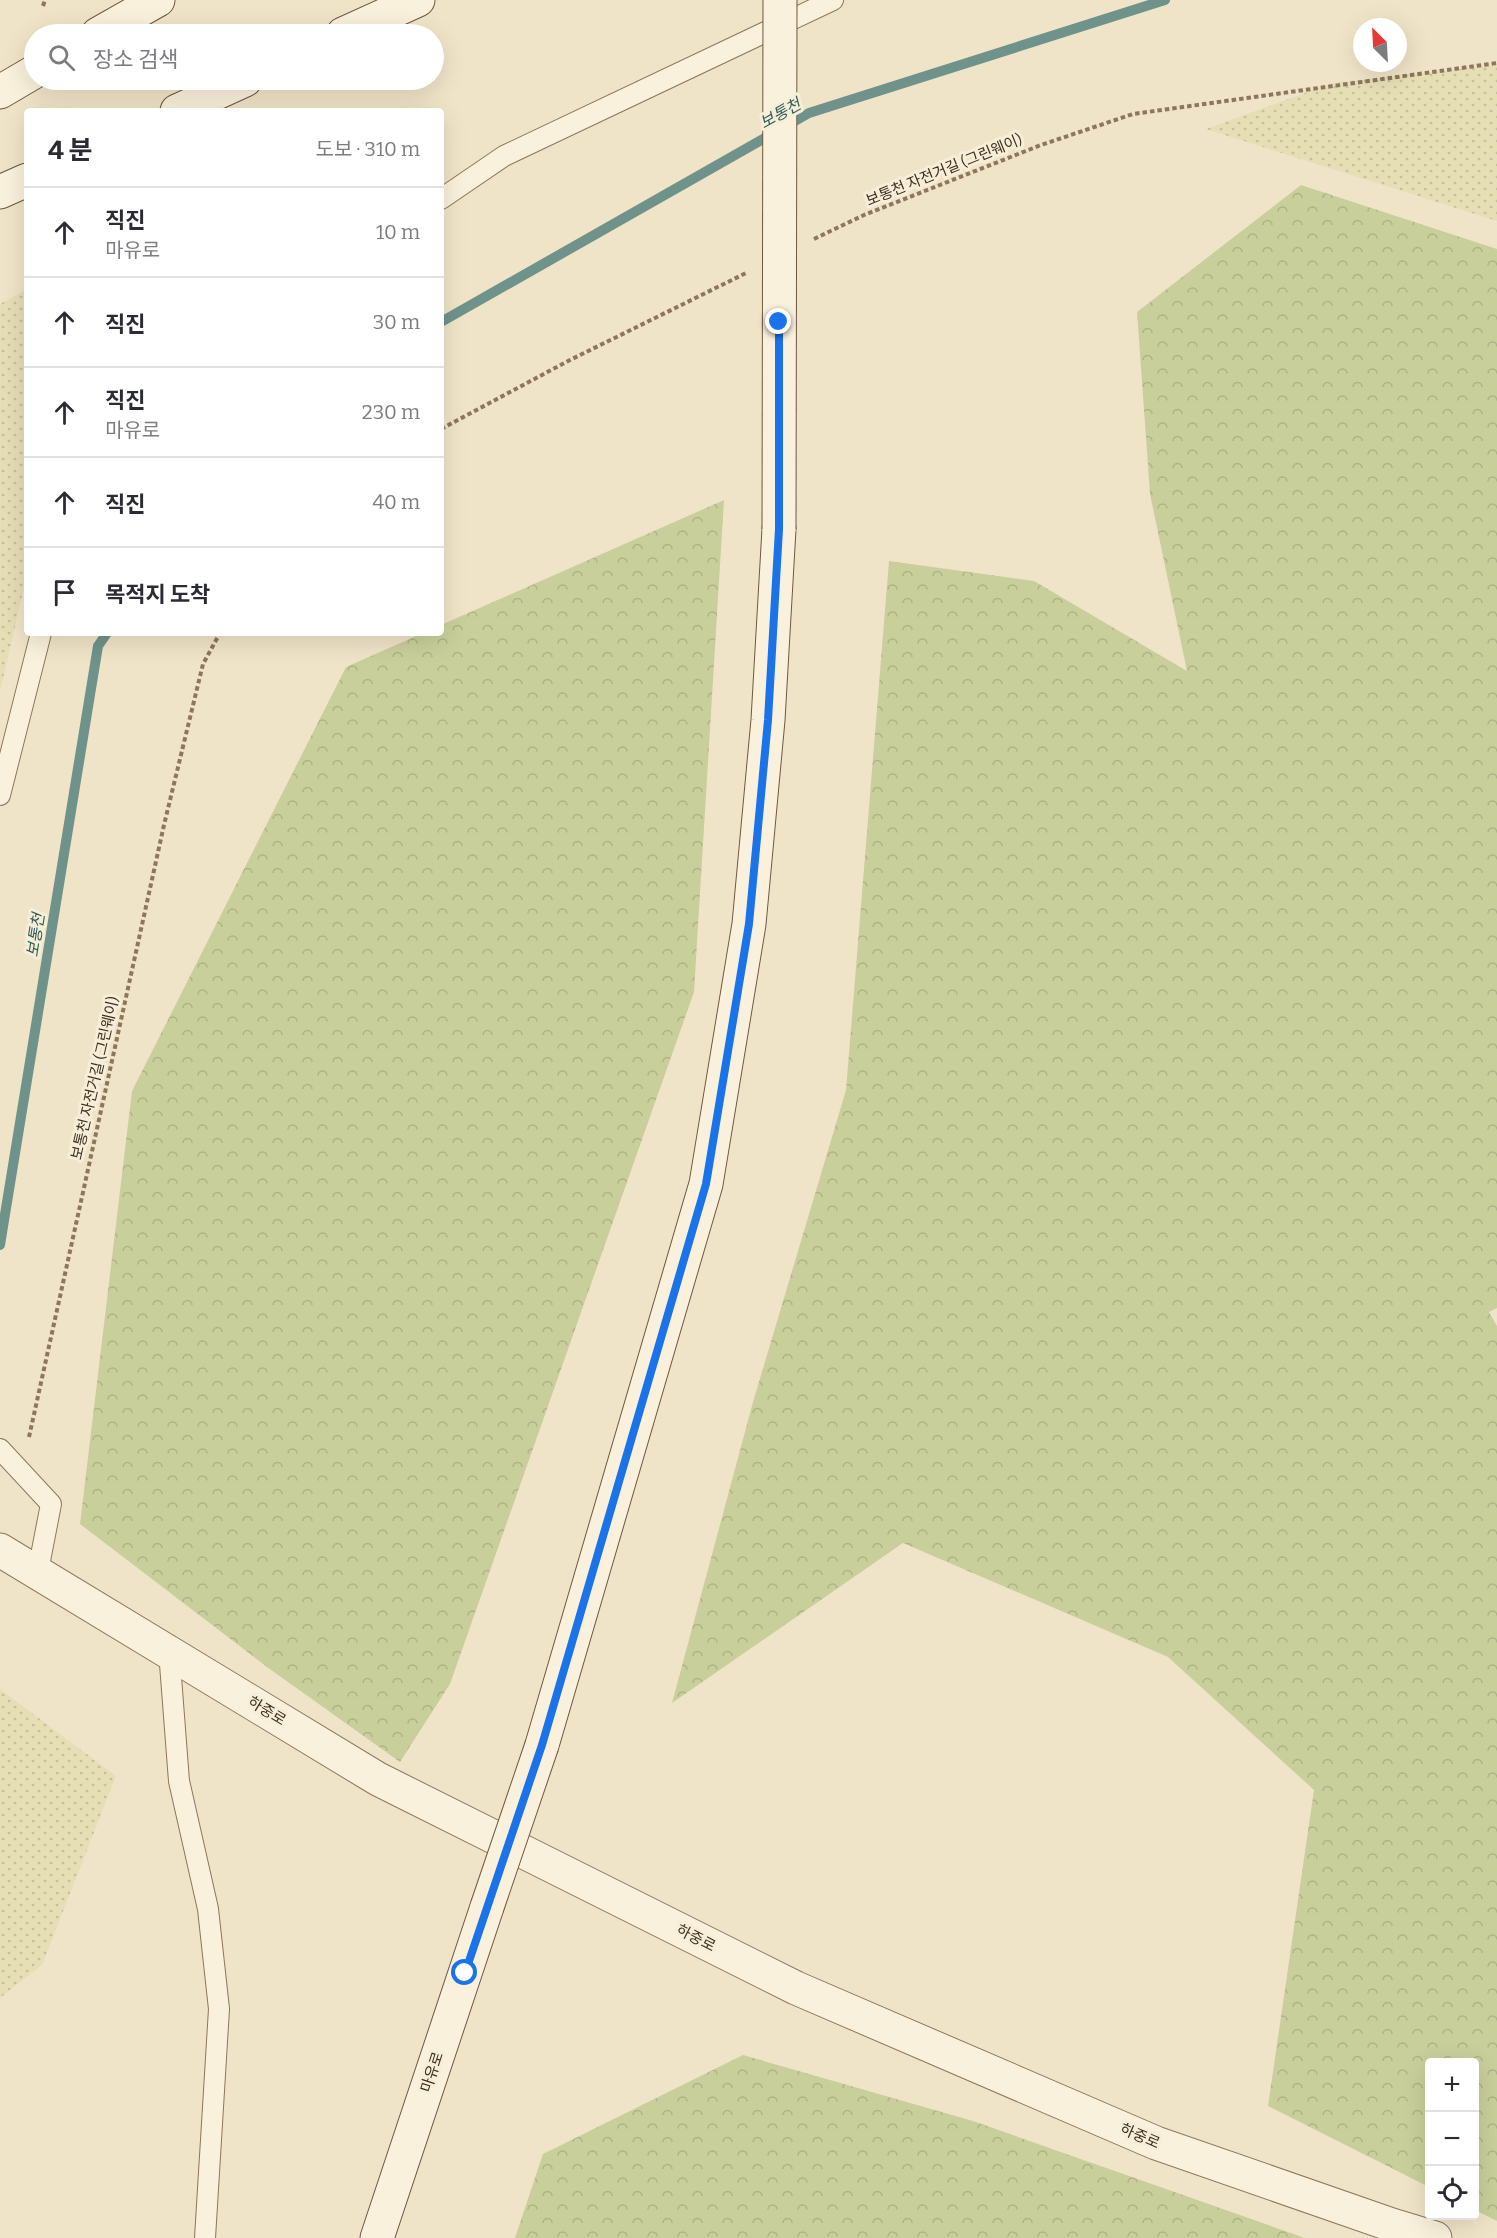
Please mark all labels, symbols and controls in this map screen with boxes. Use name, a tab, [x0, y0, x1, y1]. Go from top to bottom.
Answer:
north arrow	[1353, 18, 1407, 72]
search box	[24, 24, 444, 90]
icon: search	[45, 41, 78, 74]
text: 장소 검색	[93, 46, 178, 73]
water label: 보통천	[756, 93, 806, 132]
street label: 보통천 자전거길 (그린웨이)	[863, 130, 1025, 210]
text: 4 분	[48, 135, 92, 166]
text: 도보 · 310 m	[316, 137, 420, 161]
text: 직진	[105, 207, 145, 234]
icon: ahead	[48, 216, 81, 249]
text: 10 m	[376, 220, 420, 244]
text: 마유로	[105, 238, 160, 262]
icon: ahead	[48, 306, 81, 339]
route end	[765, 308, 791, 334]
text: 30 m	[373, 310, 420, 334]
text: 직진	[105, 311, 145, 338]
text: 직진	[105, 387, 145, 414]
icon: ahead	[48, 396, 81, 429]
text: 230 m	[362, 400, 420, 424]
text: 마유로	[105, 418, 160, 442]
icon: ahead	[48, 486, 81, 519]
text: 40 m	[372, 490, 420, 514]
text: 직진	[105, 491, 145, 518]
icon: arrive	[48, 576, 81, 609]
text: 목적지 도착	[105, 581, 210, 608]
water label: 보통천	[23, 910, 49, 958]
street label: 보통천 자전거길 (그린웨이)	[67, 995, 123, 1161]
street label: 하중로	[245, 1693, 289, 1729]
street label: 하중로	[673, 1921, 719, 1955]
route start	[451, 1959, 477, 1985]
street label: 마유로	[417, 2050, 447, 2094]
map controls	[1425, 2058, 1479, 2220]
button: +	[1425, 2058, 1479, 2112]
button: −	[1425, 2112, 1479, 2166]
street label: 하중로	[1117, 2120, 1163, 2152]
button: locate	[1425, 2166, 1479, 2220]

